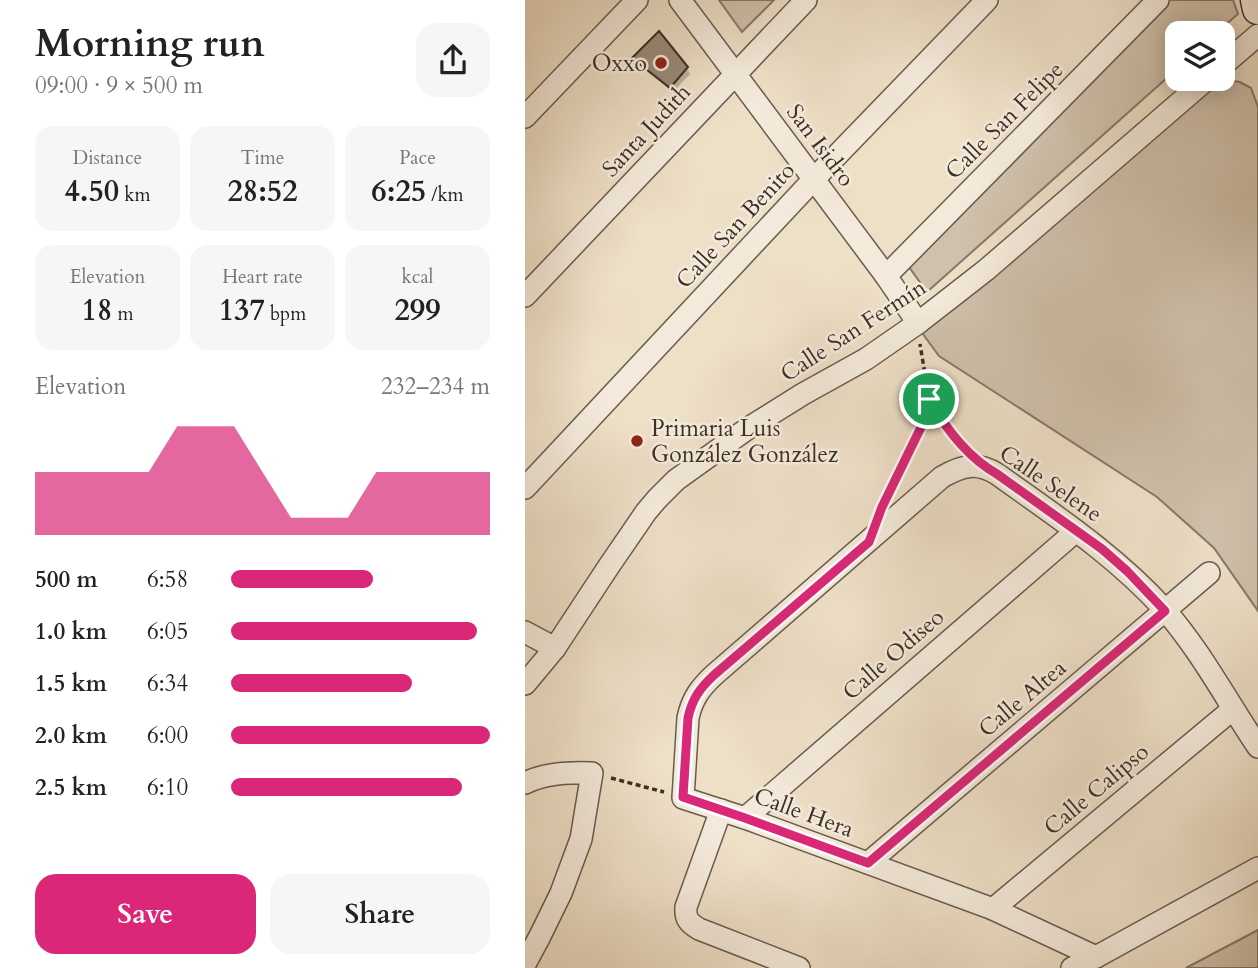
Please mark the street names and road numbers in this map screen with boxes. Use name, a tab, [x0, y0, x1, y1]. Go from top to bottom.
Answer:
street label: Calle San Felipe	[939, 55, 1070, 186]
street label: Santa Judith	[595, 77, 698, 184]
street label: San Isidro	[779, 98, 862, 193]
street label: Calle San Benito	[669, 156, 802, 295]
street label: Calle San Fermín	[775, 272, 932, 389]
street label: Calle Selene	[993, 438, 1108, 529]
street label: Calle Odiseo	[836, 602, 951, 707]
street label: Calle Altea	[972, 652, 1073, 744]
street label: Calle Calipso	[1037, 736, 1155, 842]
street label: Calle Hera	[750, 780, 858, 845]

